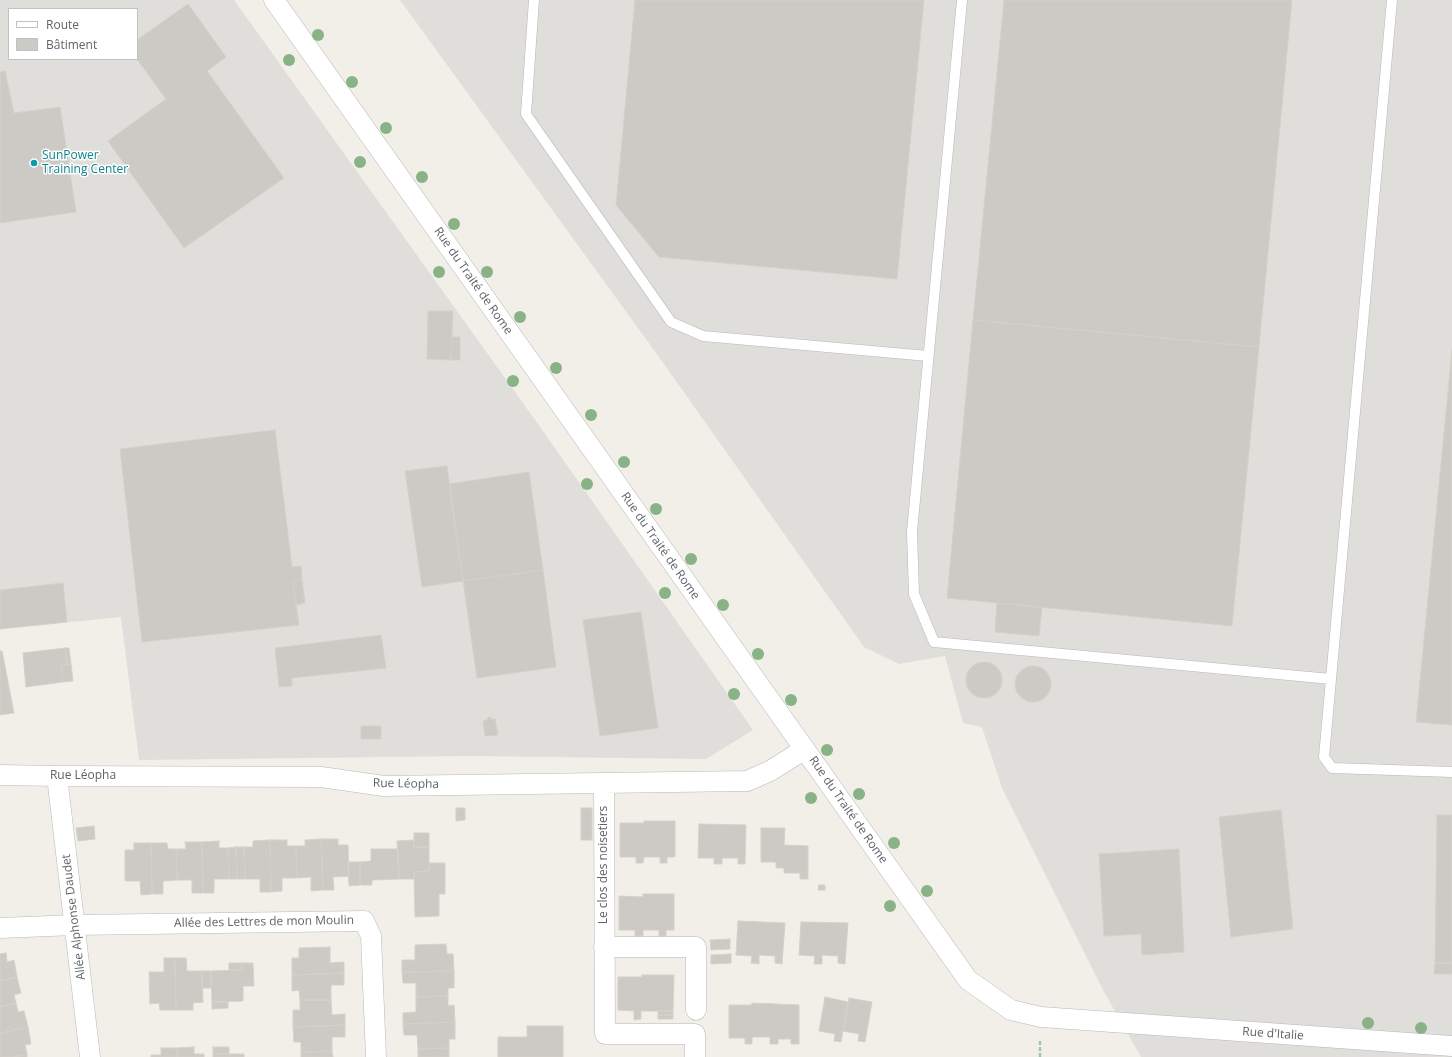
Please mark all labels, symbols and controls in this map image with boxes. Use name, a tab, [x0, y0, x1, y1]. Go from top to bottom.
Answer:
legend	[8, 8, 138, 60]
text: Route	[46, 16, 79, 33]
text: Bâtiment	[46, 36, 97, 53]
place label: SunPower Training Center	[42, 149, 128, 177]
marker: SunPower Training Center	[29, 158, 39, 168]
street label: Rue du Traité de Rome	[431, 225, 515, 337]
street label: Rue du Traité de Rome	[618, 490, 702, 602]
street label: Rue du Traité de Rome	[806, 754, 890, 866]
street label: Rue Léopha	[50, 769, 116, 783]
street label: Rue Léopha	[373, 776, 439, 792]
street label: Le clos des noisetiers	[597, 806, 611, 924]
street label: Allée Alphonse Daudet	[59, 853, 89, 981]
street label: Allée des Lettres de mon Moulin	[174, 913, 354, 931]
street label: Rue d'Italie	[1242, 1025, 1304, 1043]

